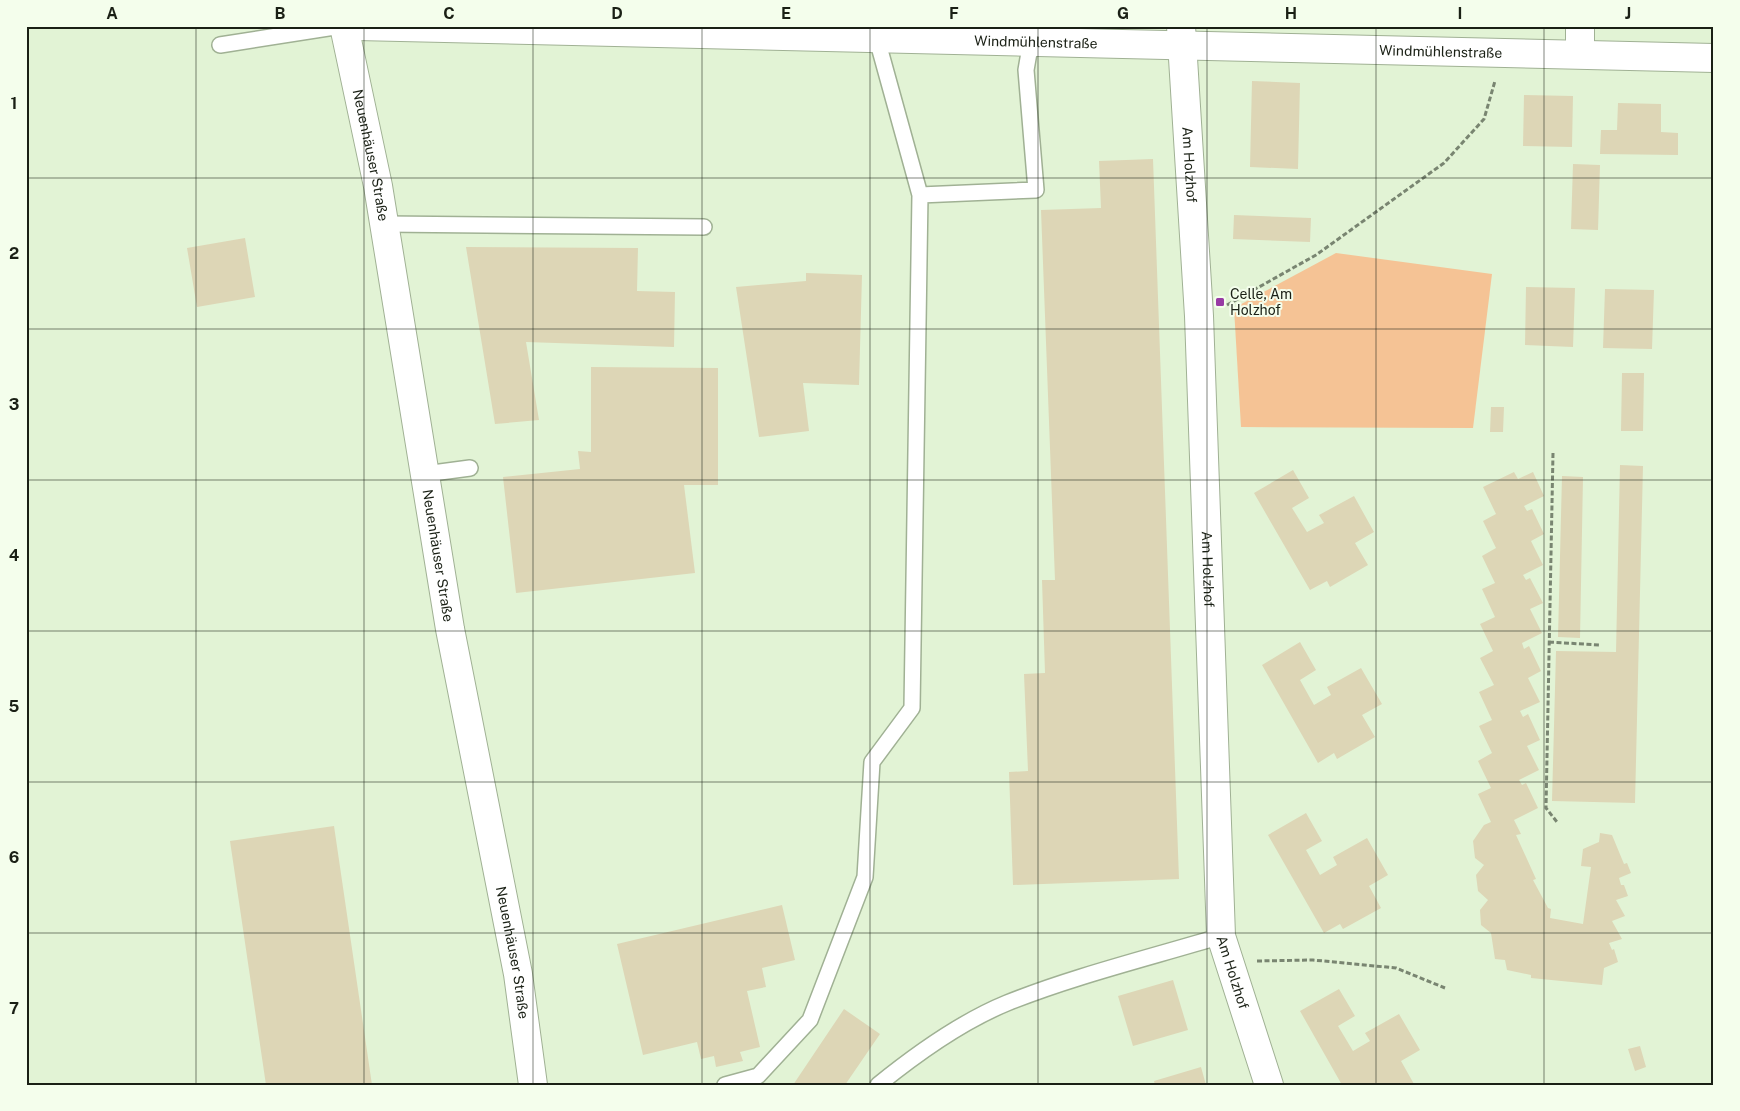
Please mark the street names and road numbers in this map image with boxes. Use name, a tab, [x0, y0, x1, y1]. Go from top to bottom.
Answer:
street label: Windmühlenstraße	[974, 33, 1098, 51]
street label: Windmühlenstraße	[1379, 42, 1503, 61]
street label: Neuenhäuser Straße	[350, 88, 392, 222]
street label: Am Holzhof	[1179, 126, 1200, 204]
street label: Neuenhäuser Straße	[419, 488, 457, 623]
street label: Am Holzhof	[1199, 531, 1217, 608]
street label: Neuenhäuser Straße	[493, 885, 532, 1020]
street label: Am Holzhof	[1213, 933, 1252, 1011]

